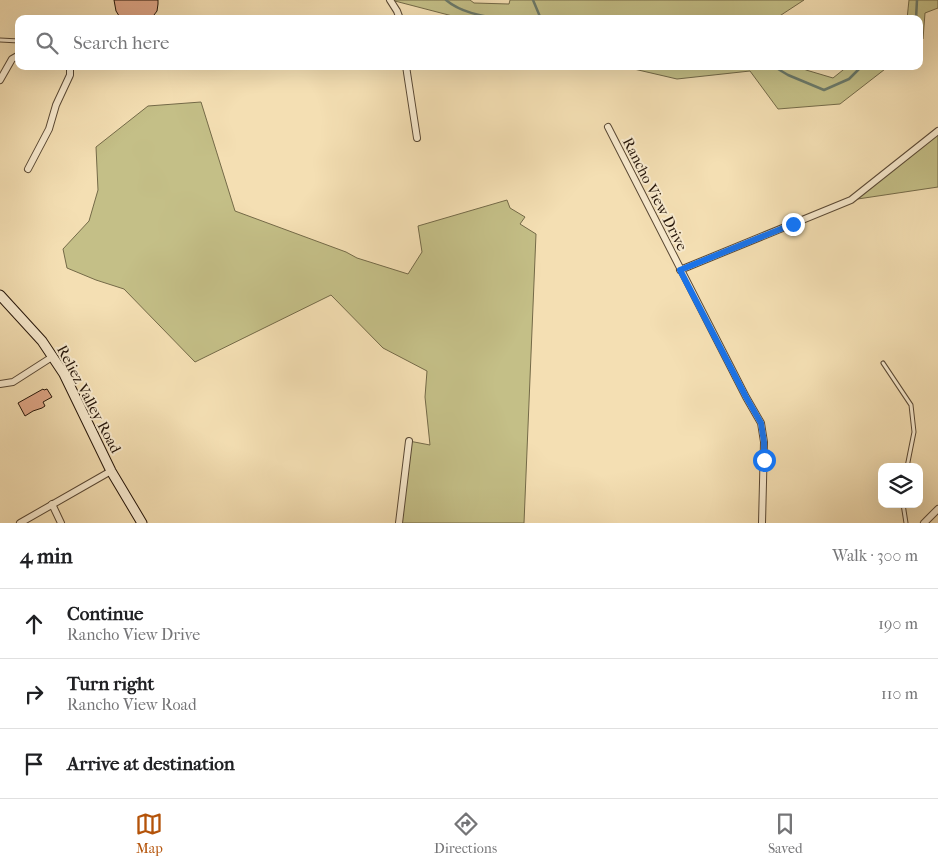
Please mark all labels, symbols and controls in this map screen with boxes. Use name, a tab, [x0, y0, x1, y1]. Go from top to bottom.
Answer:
search box	[15, 15, 923, 70]
icon: search	[33, 29, 61, 57]
text: Search here	[73, 32, 169, 54]
street label: Rancho View Drive	[619, 134, 692, 254]
route end	[782, 213, 805, 236]
street label: Reliez Valley Road	[53, 342, 125, 457]
route start	[753, 449, 776, 472]
map controls	[878, 463, 923, 508]
button: layers	[878, 463, 923, 508]
text: 4 min	[20, 544, 73, 568]
text: Walk · 300 m	[832, 546, 918, 565]
text: Continue	[67, 603, 143, 625]
icon: ahead	[20, 610, 48, 638]
text: 190 m	[878, 614, 918, 633]
text: Rancho View Drive	[67, 625, 200, 644]
text: Turn right	[67, 673, 154, 695]
icon: right	[20, 680, 48, 708]
text: 110 m	[881, 684, 918, 703]
text: Rancho View Road	[67, 695, 197, 714]
icon: arrive	[20, 750, 48, 778]
text: Arrive at destination	[67, 753, 235, 775]
tab: Map	[135, 810, 163, 857]
tab: Directions	[434, 810, 497, 857]
tab: Saved	[768, 810, 803, 857]

